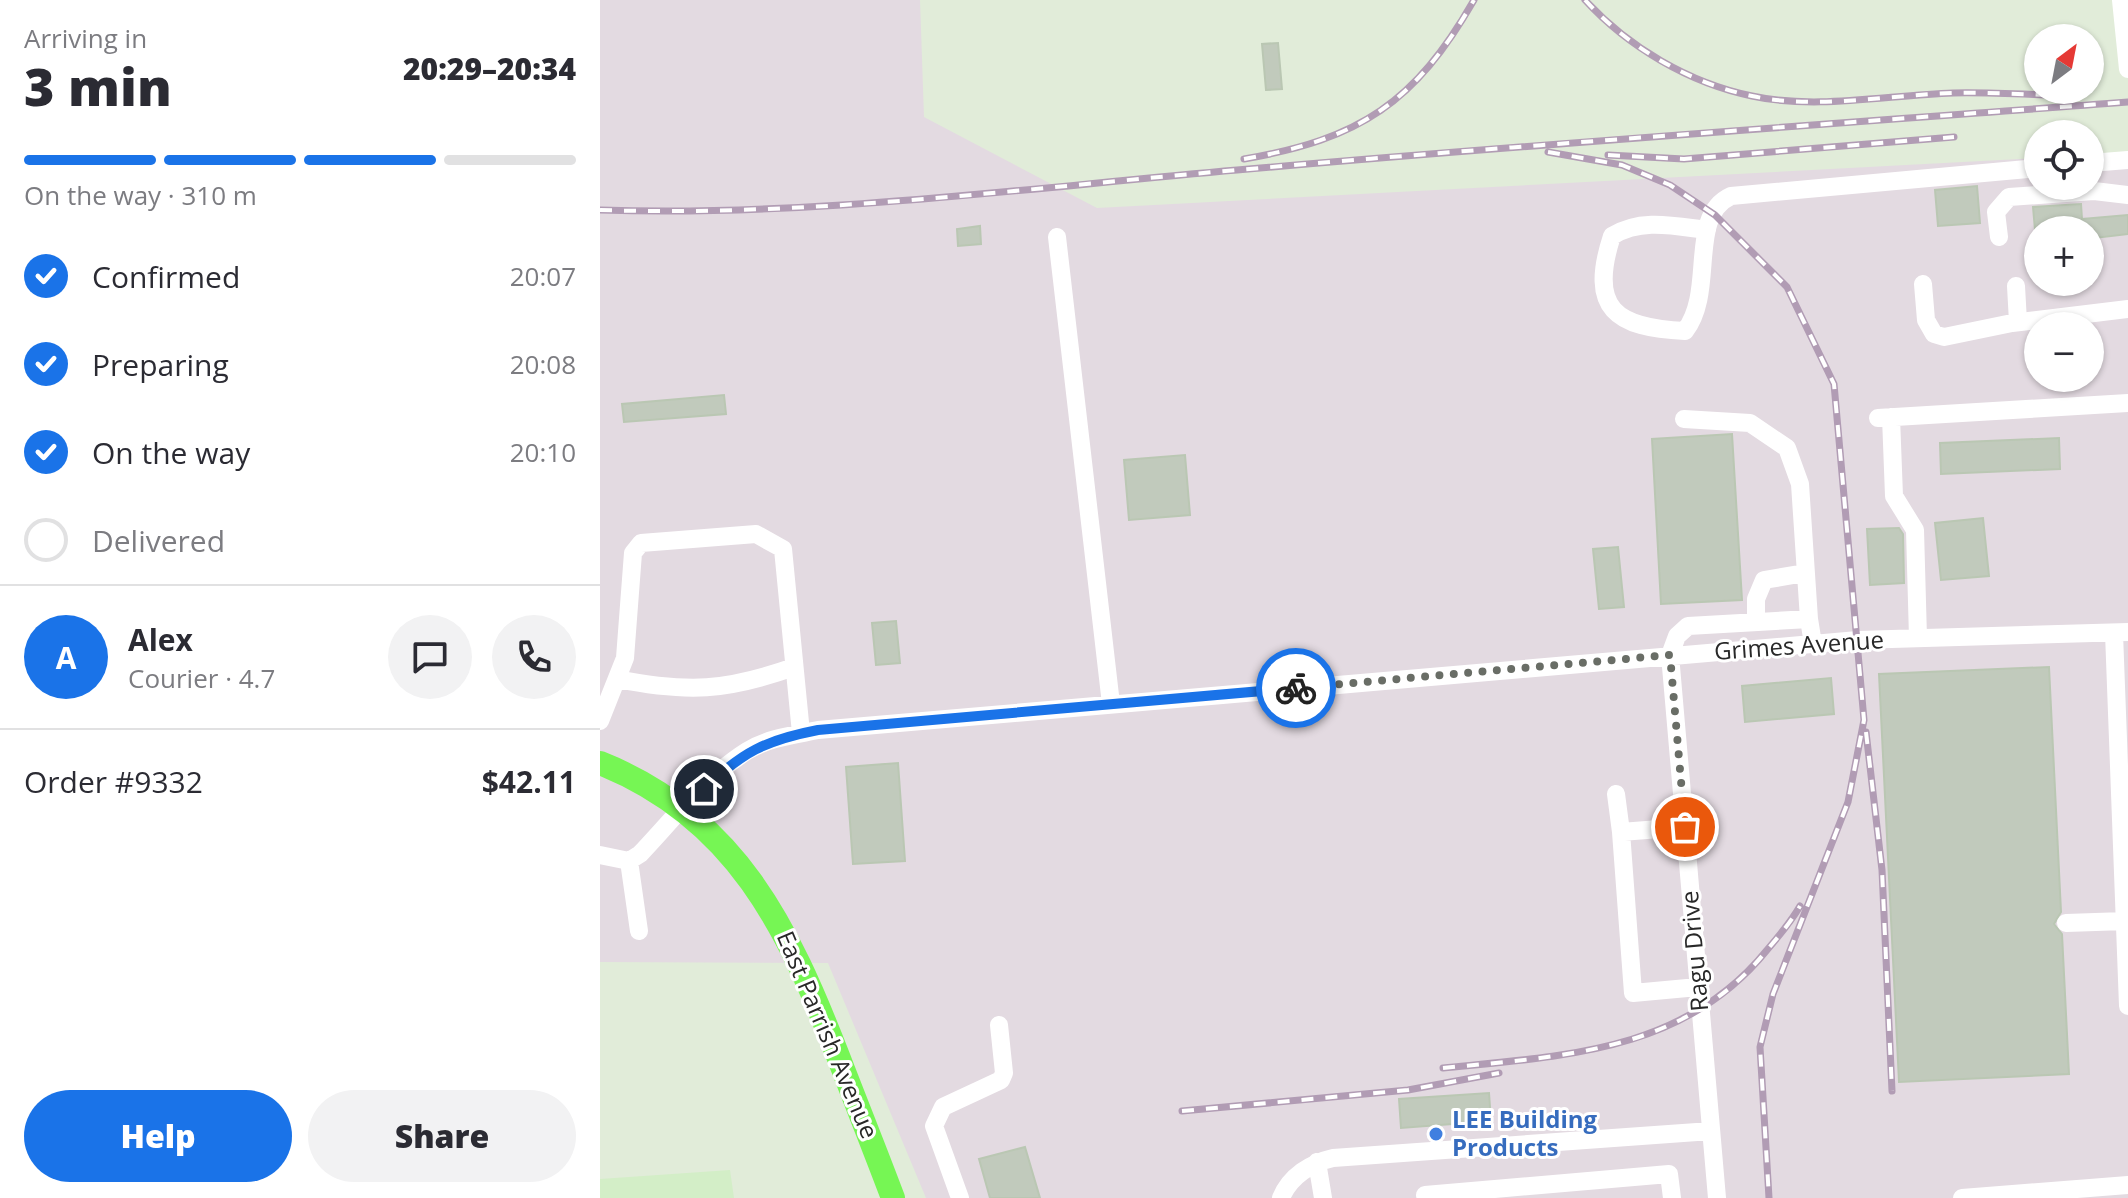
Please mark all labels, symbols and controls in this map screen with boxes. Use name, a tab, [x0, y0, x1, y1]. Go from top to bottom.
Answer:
text: Arriving in	[24, 20, 147, 56]
north arrow	[2024, 24, 2104, 104]
map controls	[2024, 24, 2104, 392]
text: 20:29–20:34	[403, 48, 576, 89]
text: 3 min	[24, 50, 172, 121]
button: locate	[2024, 120, 2104, 200]
text: On the way · 310 m	[24, 177, 257, 213]
button: +	[2024, 216, 2104, 296]
icon: check	[24, 254, 68, 298]
text: Confirmed	[92, 256, 240, 297]
text: 20:07	[510, 258, 576, 294]
button: −	[2024, 312, 2104, 392]
icon: check	[24, 342, 68, 386]
text: Preparing	[92, 344, 229, 385]
text: 20:08	[510, 346, 576, 382]
icon: check	[24, 430, 68, 474]
text: On the way	[92, 432, 250, 473]
text: 20:10	[510, 434, 576, 470]
text: Delivered	[92, 520, 225, 561]
button: chat	[388, 615, 472, 699]
button: phone	[492, 615, 576, 699]
text: Alex	[128, 619, 193, 660]
street label: Grimes Avenue	[1713, 622, 1885, 667]
text: A	[56, 637, 76, 678]
courier	[1256, 648, 1336, 728]
text: Courier · 4.7	[128, 660, 275, 696]
icon: bike	[1274, 666, 1318, 710]
pin	[670, 755, 738, 823]
text: Order #9332	[24, 761, 203, 802]
text: $42.11	[482, 761, 576, 802]
icon: home	[682, 767, 726, 811]
pin	[1651, 793, 1719, 861]
icon: bag	[1663, 805, 1707, 849]
street label: Ragu Drive	[1672, 889, 1715, 1013]
street label: East Parrish Avenue	[770, 926, 887, 1143]
button: Help	[24, 1090, 292, 1182]
button: Share	[308, 1090, 576, 1182]
place label: LEE Building Products	[1452, 1102, 1598, 1163]
marker: LEE Building Products	[1427, 1125, 1445, 1143]

